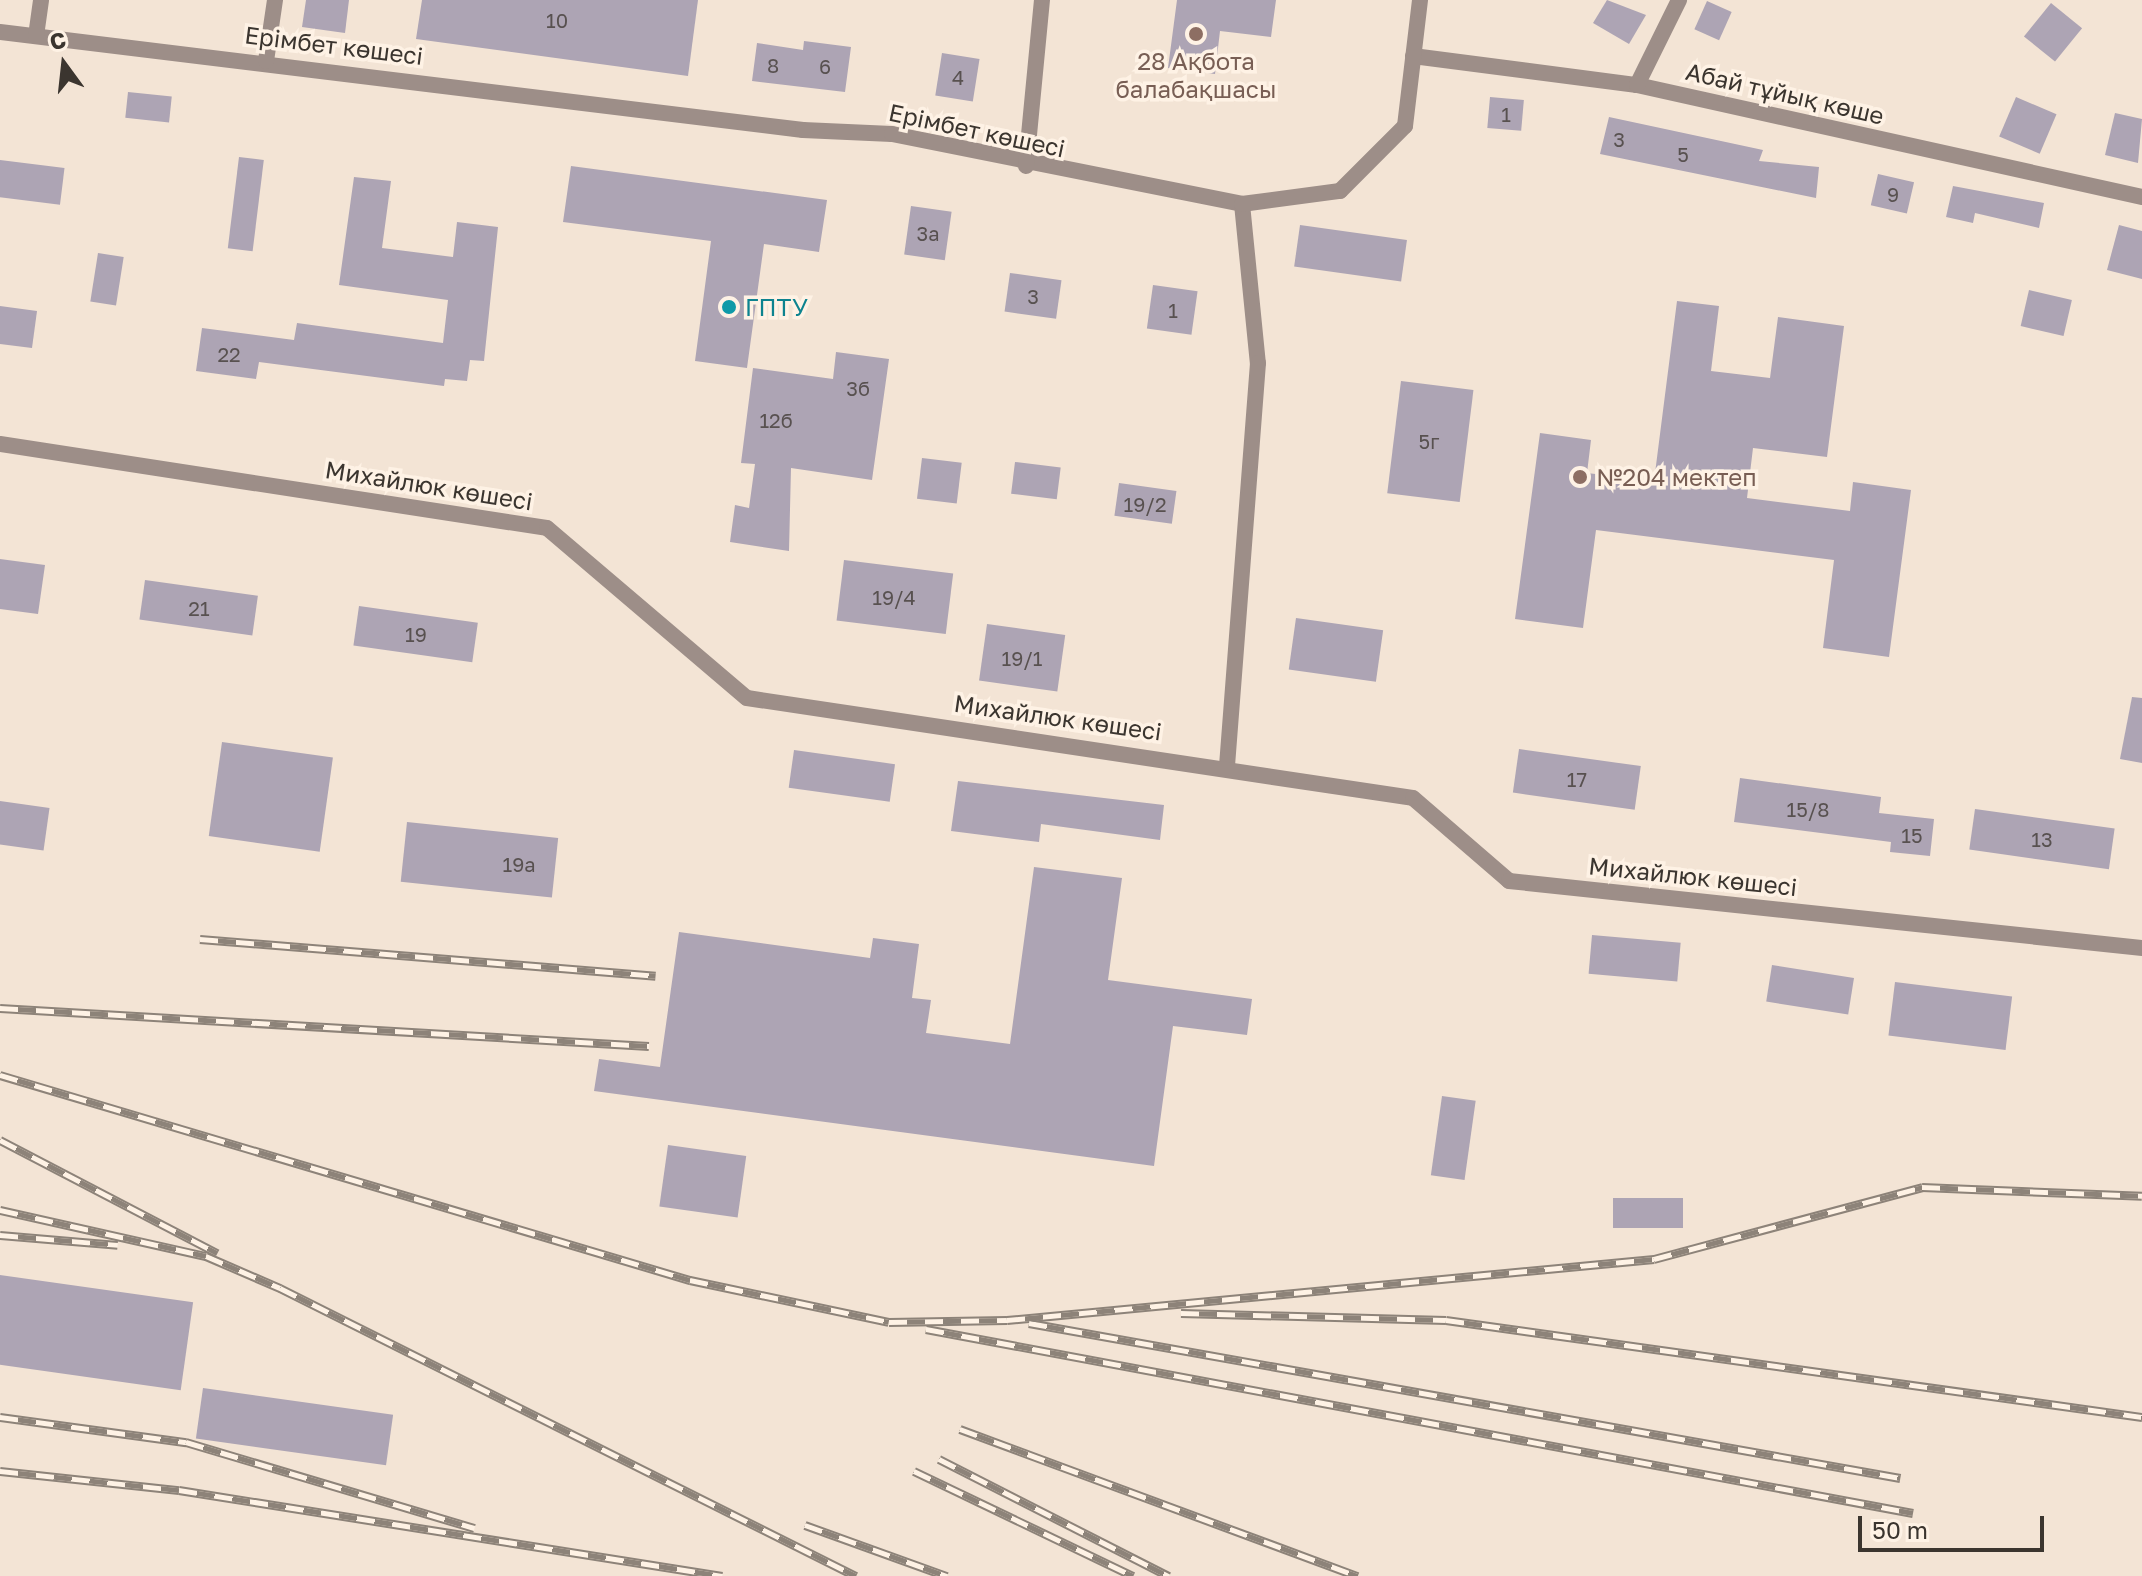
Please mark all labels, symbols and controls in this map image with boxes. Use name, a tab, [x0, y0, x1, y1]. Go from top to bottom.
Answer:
house number: 10	[546, 8, 568, 32]
street label: Ерімбет көшесі	[243, 20, 425, 70]
north arrow	[24, 24, 104, 104]
text: С	[47, 25, 69, 55]
marker: 28 Ақбота балабақшасы	[1187, 25, 1205, 43]
place label: 28 Ақбота балабақшасы	[1116, 47, 1276, 103]
house number: 8	[767, 53, 779, 77]
house number: 6	[819, 54, 831, 78]
street label: Абай тұйық көше	[1683, 56, 1887, 130]
house number: 4	[952, 65, 964, 89]
street label: Ерімбет көшесі	[886, 97, 1068, 163]
house number: 1	[1501, 102, 1511, 126]
house number: 3	[1613, 127, 1625, 151]
house number: 5	[1677, 142, 1689, 166]
house number: 9	[1887, 182, 1899, 206]
house number: 3а	[917, 221, 939, 245]
house number: 3	[1027, 284, 1039, 308]
place label: ГПТУ	[745, 293, 808, 321]
marker: ГПТУ	[720, 298, 738, 316]
house number: 1	[1168, 298, 1178, 322]
house number: 22	[217, 342, 241, 366]
house number: 3б	[846, 376, 870, 400]
house number: 12б	[759, 408, 793, 432]
house number: 5г	[1419, 429, 1439, 453]
street label: Михайлюк көшесі	[323, 454, 535, 516]
place label: №204 мектеп	[1596, 463, 1757, 491]
marker: №204 мектеп	[1571, 468, 1589, 486]
house number: 19/2	[1124, 492, 1166, 516]
house number: 19/4	[872, 585, 916, 609]
house number: 21	[188, 596, 210, 620]
house number: 19	[405, 622, 427, 646]
house number: 19/1	[1001, 646, 1043, 670]
street label: Михайлюк көшесі	[952, 688, 1164, 746]
house number: 17	[1567, 767, 1587, 791]
house number: 15/8	[1786, 797, 1830, 821]
house number: 15	[1901, 823, 1923, 847]
house number: 13	[2031, 827, 2053, 851]
street label: Михайлюк көшесі	[1587, 851, 1799, 901]
house number: 19а	[502, 852, 536, 876]
scale bar	[1862, 1500, 2048, 1550]
text: 50 m	[1872, 1515, 1928, 1544]

